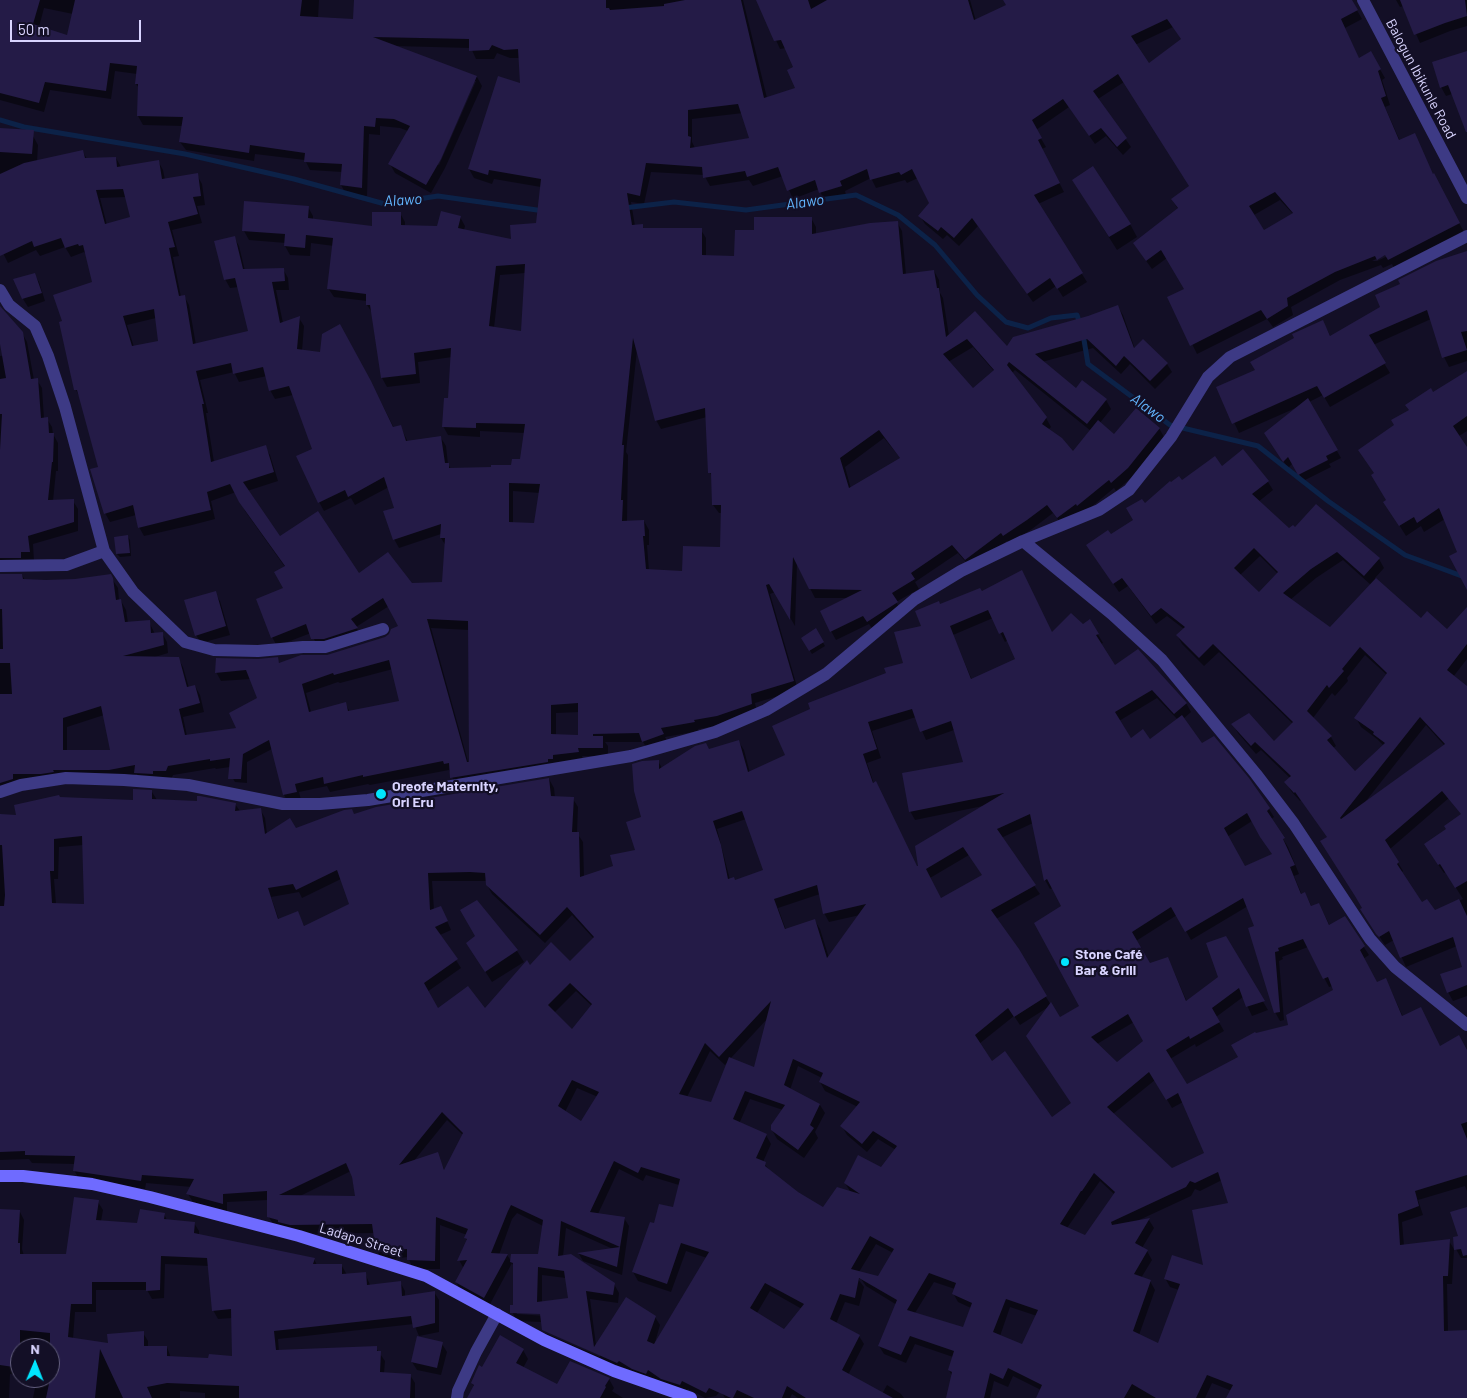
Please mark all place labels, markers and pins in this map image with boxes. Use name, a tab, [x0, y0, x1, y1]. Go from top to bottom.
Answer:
place label: Oreofe Maternity, Ori Eru	[392, 778, 499, 810]
marker: Oreofe Maternity, Ori Eru	[374, 787, 388, 801]
place label: Stone Café Bar & Grill	[1075, 946, 1143, 979]
marker: Stone Café Bar & Grill	[1059, 956, 1071, 968]

